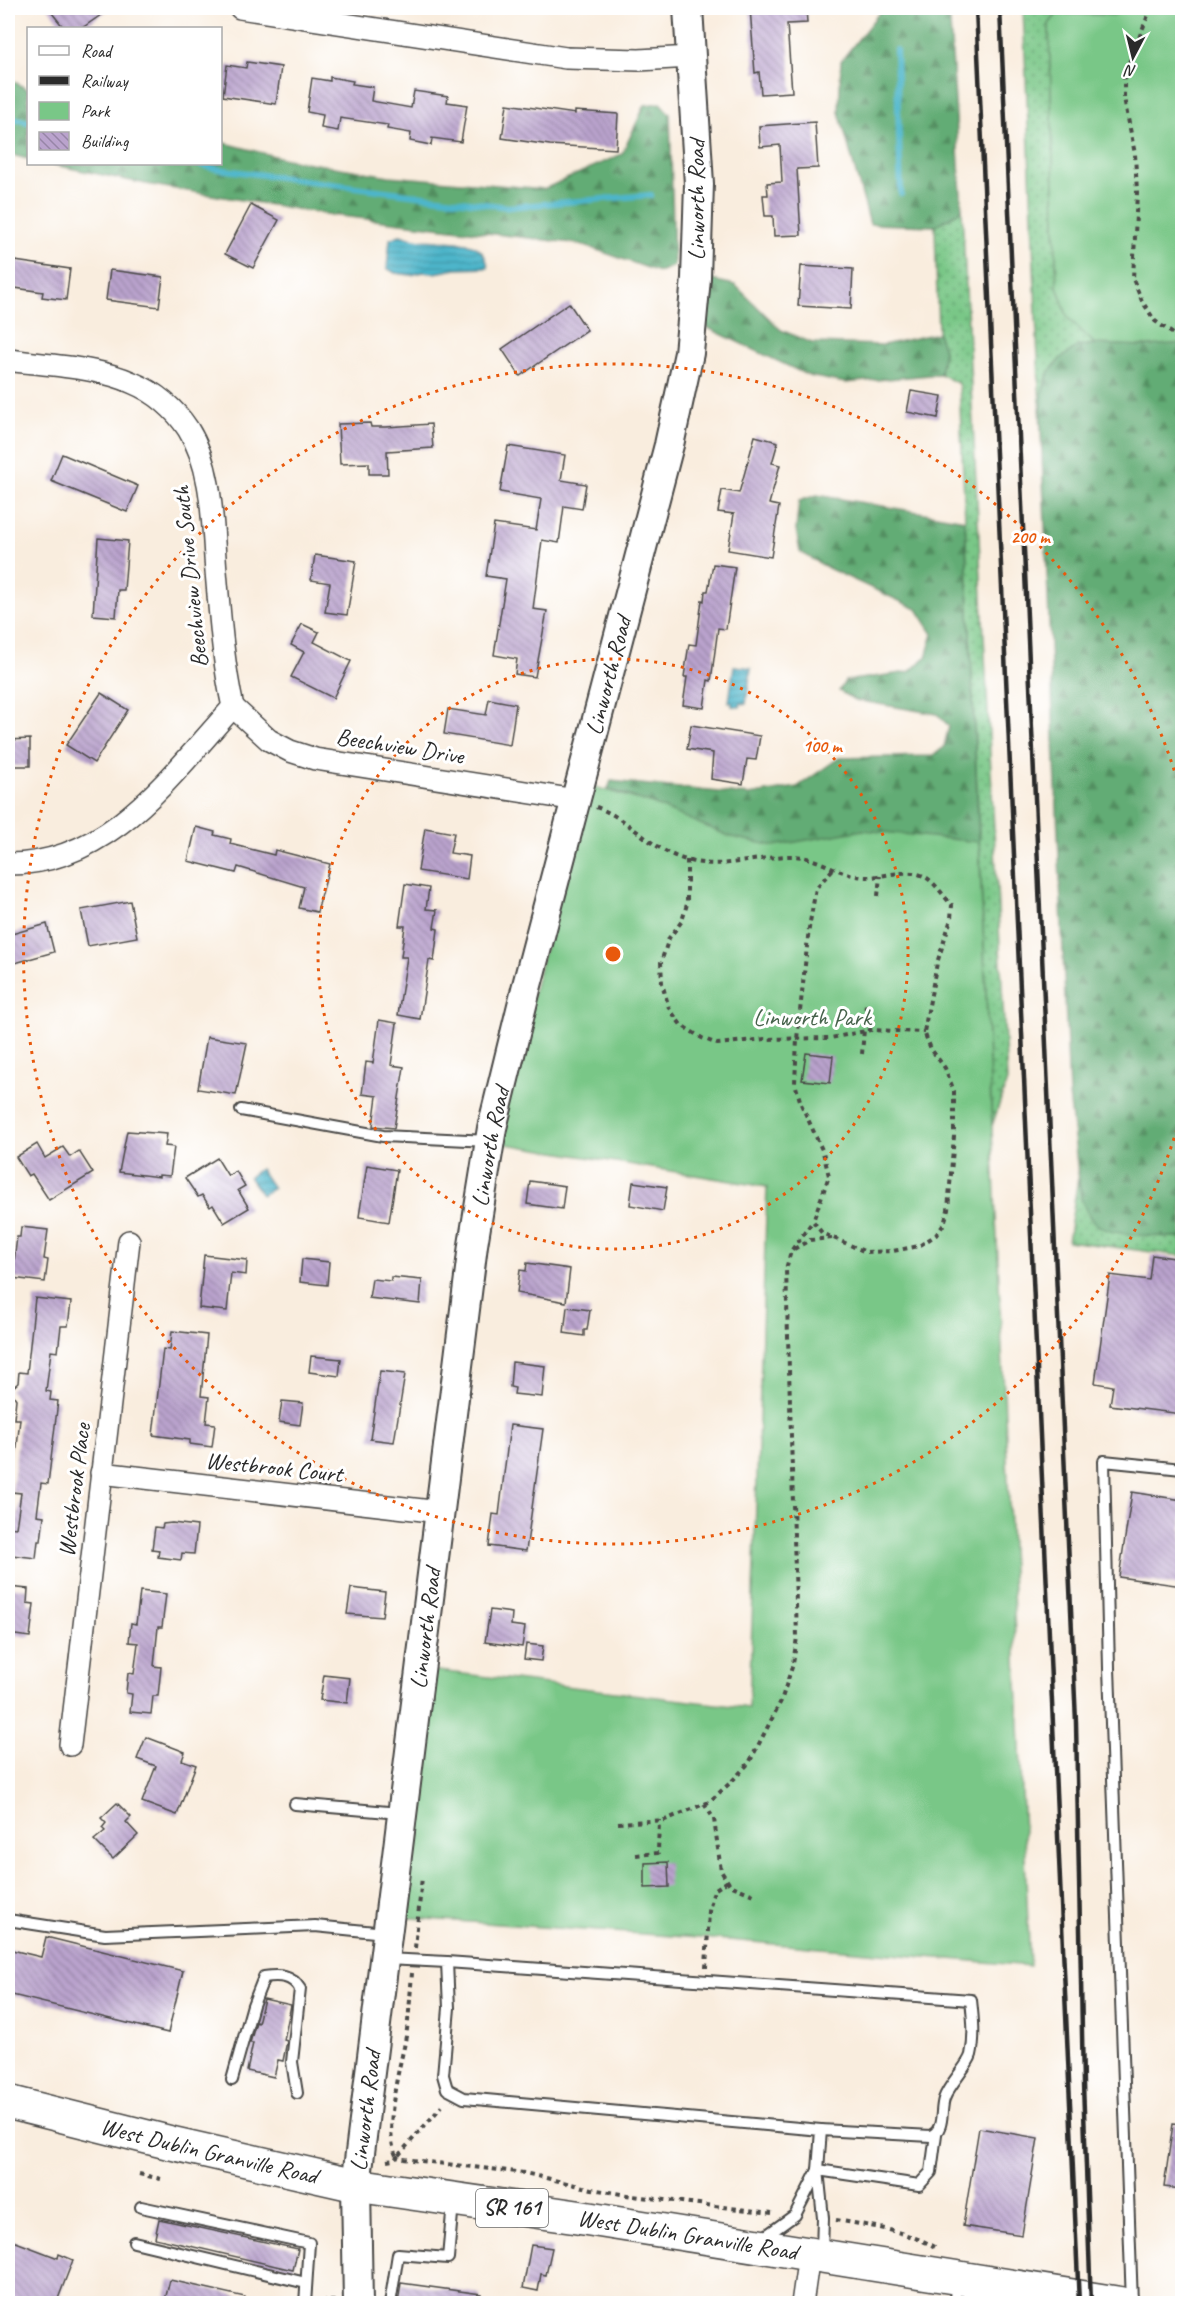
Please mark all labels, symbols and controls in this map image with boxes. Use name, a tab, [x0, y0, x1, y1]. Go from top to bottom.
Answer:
legend	[27, 27, 222, 165]
north arrow	[1103, 27, 1163, 87]
text: Road	[81, 40, 114, 62]
text: N	[1122, 60, 1137, 81]
text: Railway	[81, 70, 129, 92]
text: Park	[81, 100, 111, 122]
text: Building	[81, 130, 130, 152]
street label: Linworth Road	[681, 136, 711, 260]
street label: Beechview Drive South	[165, 484, 214, 669]
text: 200 m	[1011, 526, 1051, 548]
street label: Linworth Road	[578, 610, 639, 738]
street label: Beechview Drive	[334, 721, 468, 771]
text: 100 m	[803, 735, 843, 757]
centre of rings	[603, 944, 623, 964]
park label: Linworth Park	[753, 1002, 873, 1032]
street label: Linworth Road	[464, 1080, 517, 1209]
street label: Westbrook Place	[51, 1419, 97, 1558]
street label: Westbrook Court	[204, 1445, 346, 1489]
street label: Linworth Road	[403, 1563, 448, 1690]
street label: Linworth Road	[343, 2045, 388, 2173]
street label: West Dublin Granville Road	[98, 2111, 324, 2192]
road number: SR 161	[476, 2189, 548, 2227]
street label: West Dublin Granville Road	[576, 2202, 803, 2267]

